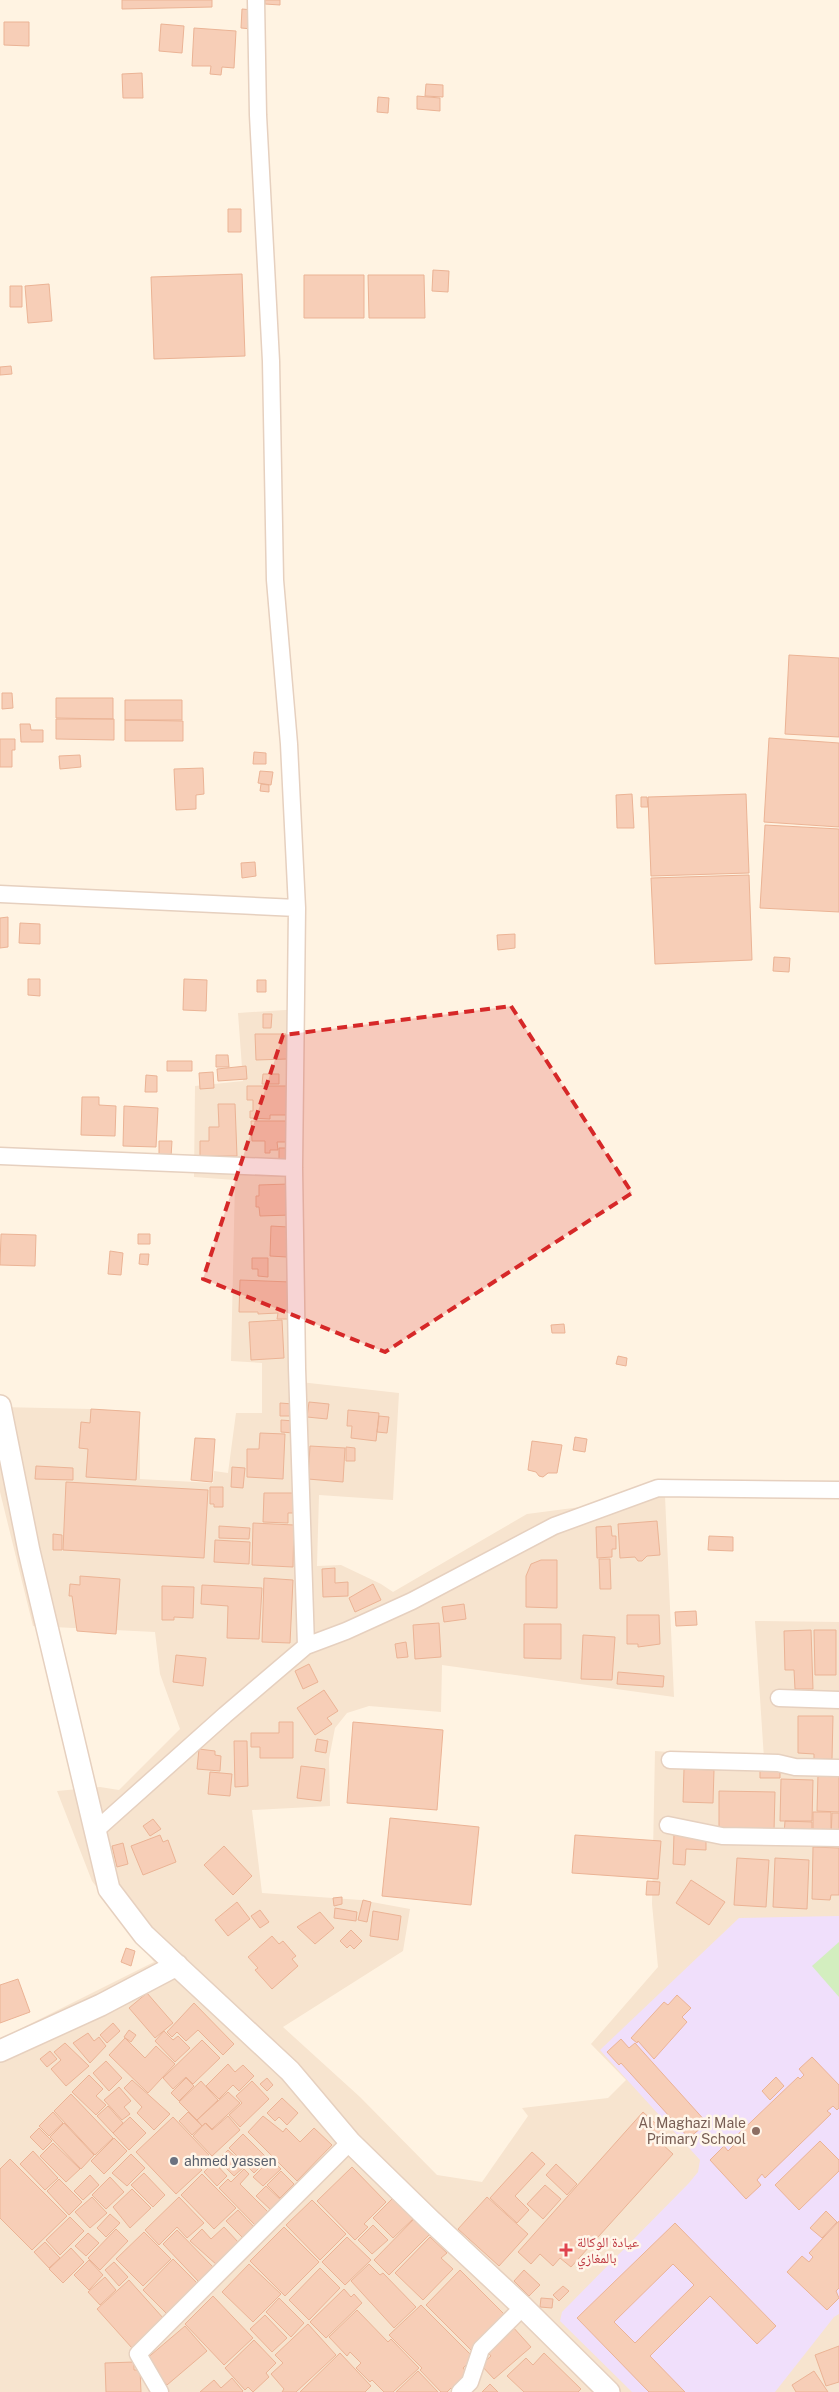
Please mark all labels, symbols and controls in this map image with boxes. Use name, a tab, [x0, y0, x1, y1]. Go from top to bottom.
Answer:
place label: Al Maghazi Male Primary School	[638, 2115, 746, 2147]
marker: Al Maghazi Male Primary School	[750, 2125, 762, 2137]
place label: ahmed yassen	[184, 2153, 277, 2169]
marker: ahmed yassen	[168, 2155, 180, 2167]
place label: عيادة الوكالة بالمغازي	[577, 2234, 639, 2270]
marker: عيادة الوكالة بالمغازي	[559, 2243, 573, 2257]

